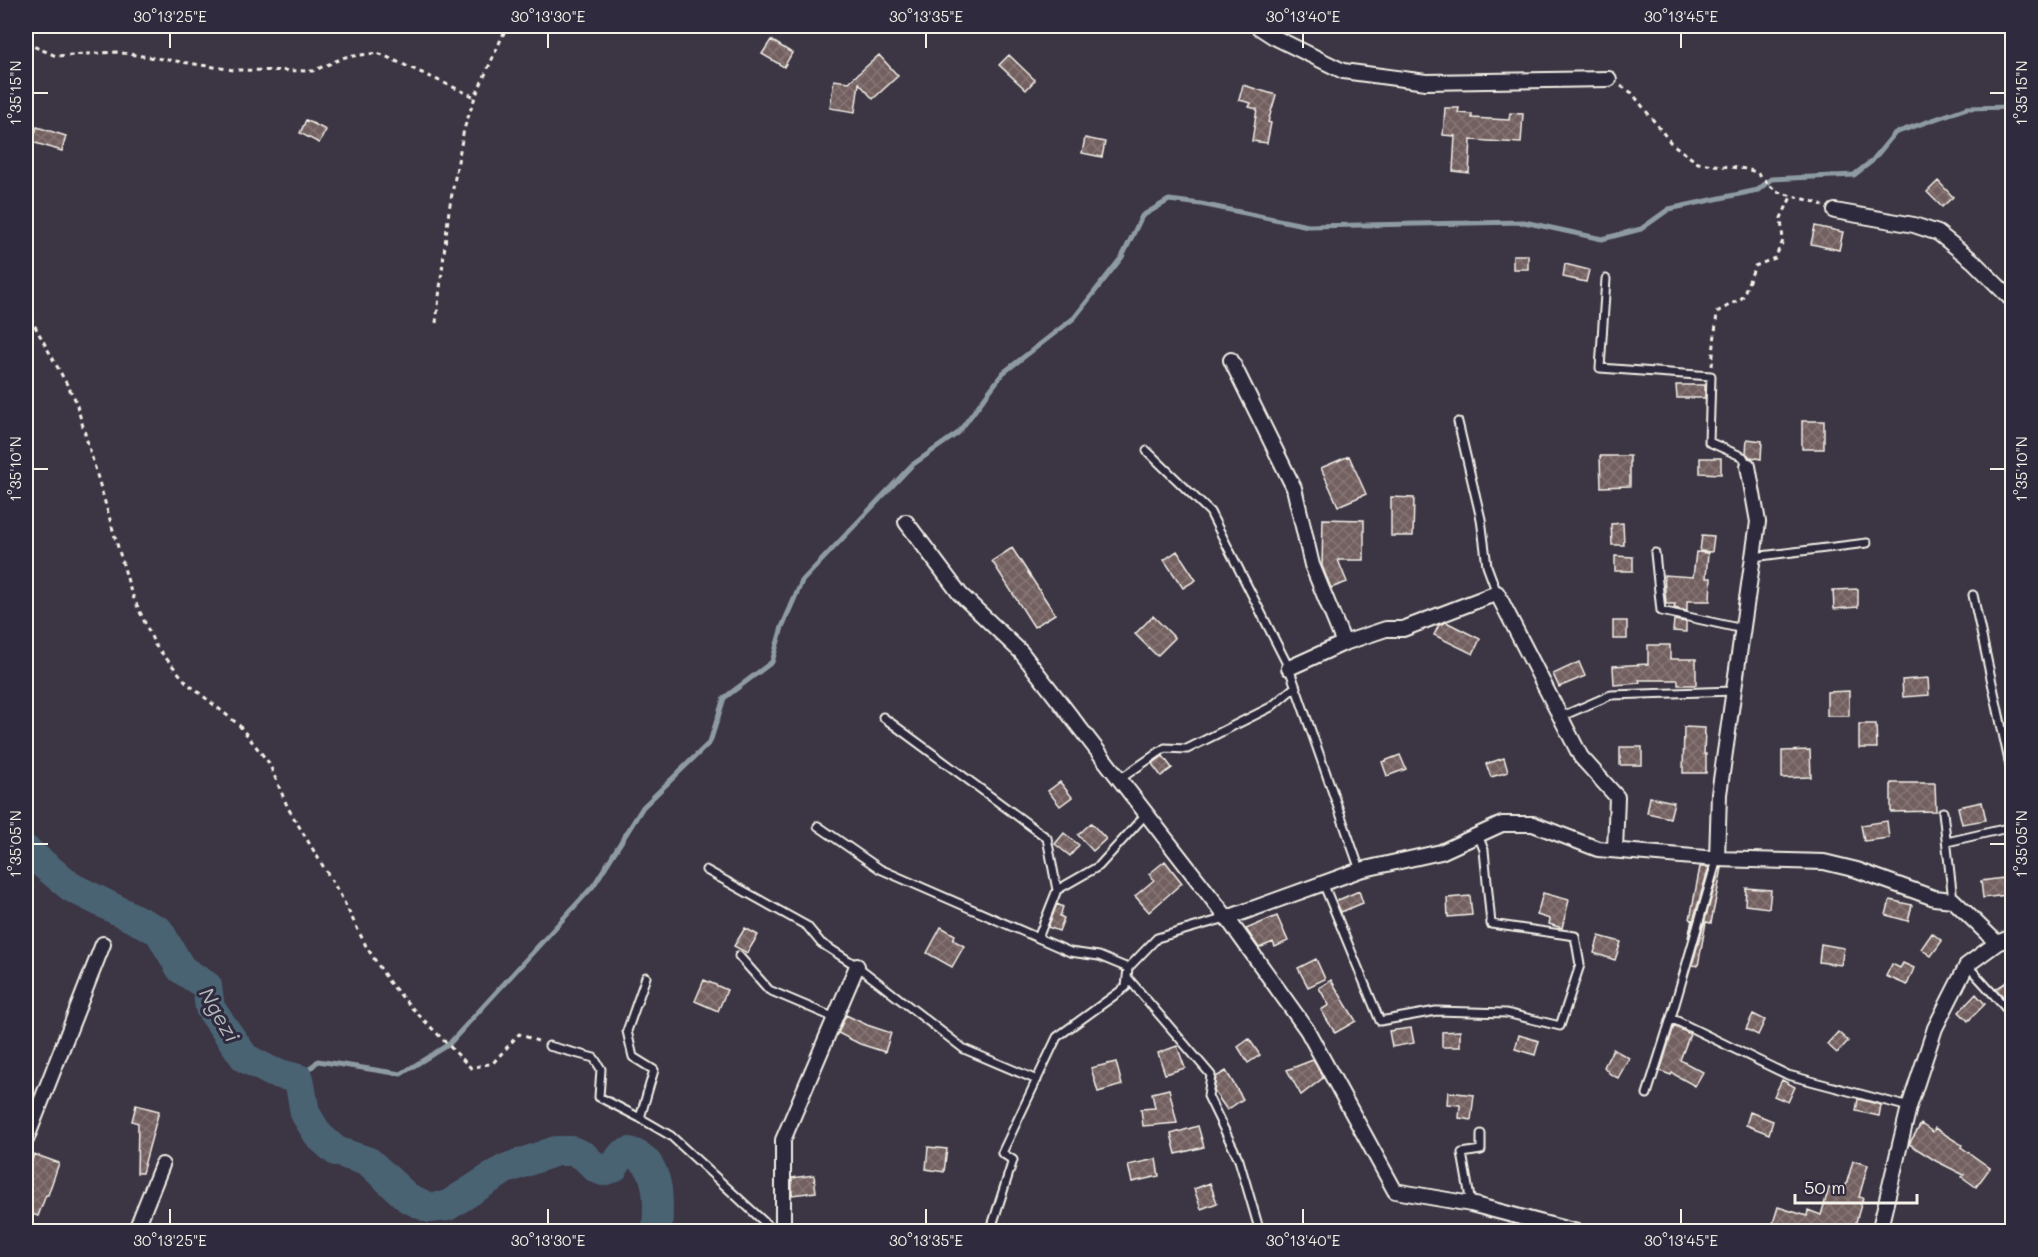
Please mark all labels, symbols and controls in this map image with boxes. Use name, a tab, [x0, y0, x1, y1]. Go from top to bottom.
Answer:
text: 30°13'25"E	[133, 6, 207, 26]
text: 30°13'30"E	[511, 6, 586, 26]
text: 30°13'35"E	[889, 6, 963, 26]
text: 30°13'40"E	[1266, 6, 1341, 26]
text: 30°13'45"E	[1644, 6, 1718, 26]
text: 1°35'15"N	[5, 60, 25, 126]
text: 1°35'15"N	[2011, 60, 2031, 126]
text: 1°35'10"N	[5, 436, 25, 502]
text: 1°35'10"N	[2011, 436, 2031, 502]
text: 1°35'05"N	[5, 810, 25, 878]
text: 1°35'05"N	[2011, 810, 2031, 878]
water label: Ngezi	[194, 982, 247, 1047]
scale bar	[1795, 1167, 1916, 1205]
text: 50 m	[1804, 1175, 1846, 1199]
text: 30°13'25"E	[133, 1230, 207, 1250]
text: 30°13'30"E	[511, 1230, 586, 1250]
text: 30°13'35"E	[889, 1230, 963, 1250]
text: 30°13'40"E	[1266, 1230, 1341, 1250]
text: 30°13'45"E	[1644, 1230, 1718, 1250]

